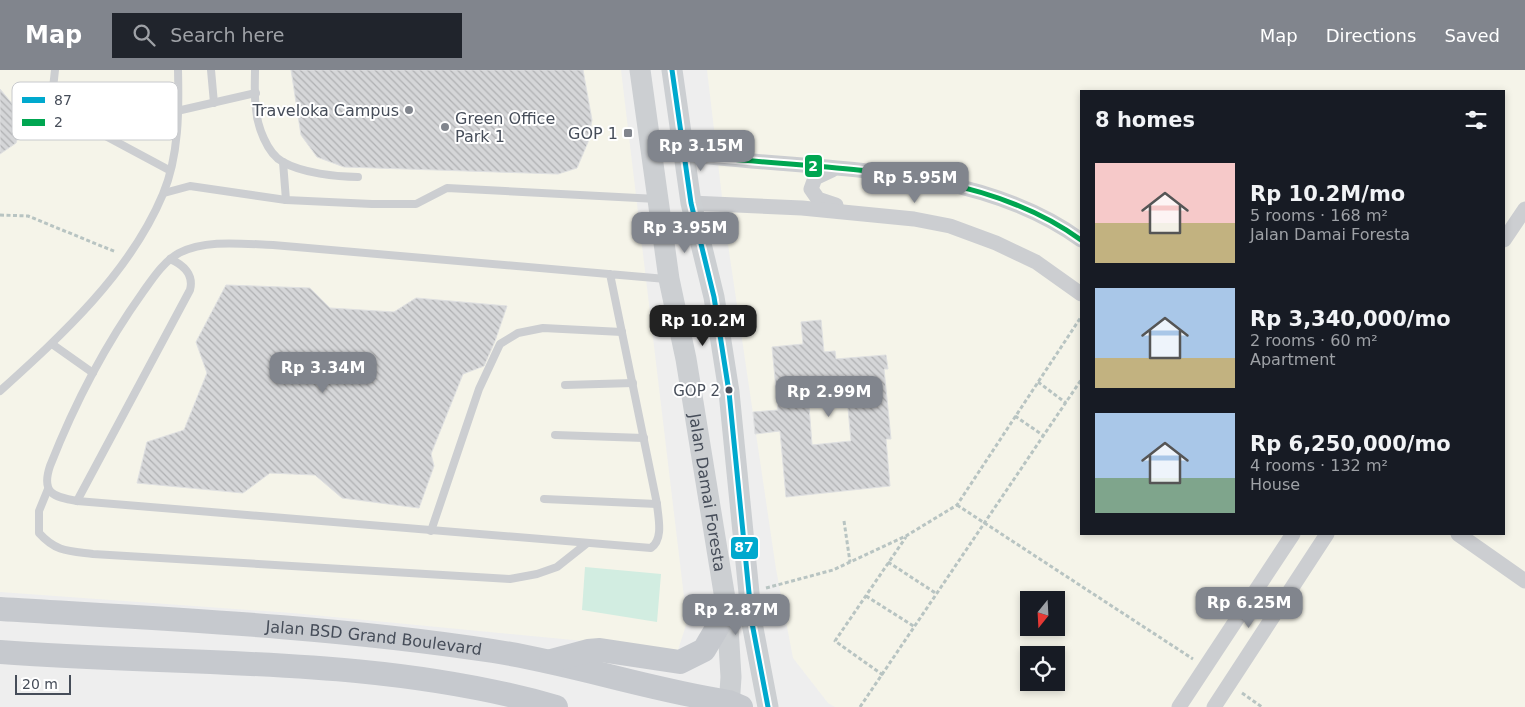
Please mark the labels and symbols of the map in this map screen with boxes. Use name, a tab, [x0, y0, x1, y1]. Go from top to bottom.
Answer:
legend	[12, 82, 178, 140]
text: 87	[54, 92, 72, 108]
place label: Traveloka Campus	[252, 101, 399, 120]
marker: Traveloka Campus	[403, 104, 415, 116]
place label: Green Office Park 1	[455, 109, 555, 146]
text: 2	[54, 114, 63, 130]
marker: Green Office Park 1	[439, 121, 451, 133]
place label: GOP 1	[568, 124, 618, 143]
marker: GOP 1	[622, 127, 634, 139]
pin: Rp 3.15M	[649, 129, 753, 172]
line badge: 2	[804, 154, 823, 178]
text: 2	[808, 158, 818, 174]
pin: Rp 5.95M	[863, 162, 967, 204]
pin: Rp 3.95M	[633, 212, 737, 254]
pin: Rp 10.2M	[651, 304, 755, 347]
pin: Rp 3.34M	[271, 352, 375, 394]
pin: Rp 2.99M	[777, 376, 881, 418]
place label: GOP 2	[673, 382, 720, 400]
marker: GOP 2	[724, 385, 734, 395]
street label: Jalan Damai Foresta	[685, 411, 729, 573]
line badge: 87	[730, 536, 759, 560]
text: 87	[734, 539, 754, 555]
pin: Rp 6.25M	[1197, 586, 1301, 629]
north arrow	[1020, 591, 1065, 636]
pin: Rp 2.87M	[684, 594, 788, 636]
street label: Jalan BSD Grand Boulevard	[264, 617, 483, 659]
scale bar	[15, 672, 71, 695]

